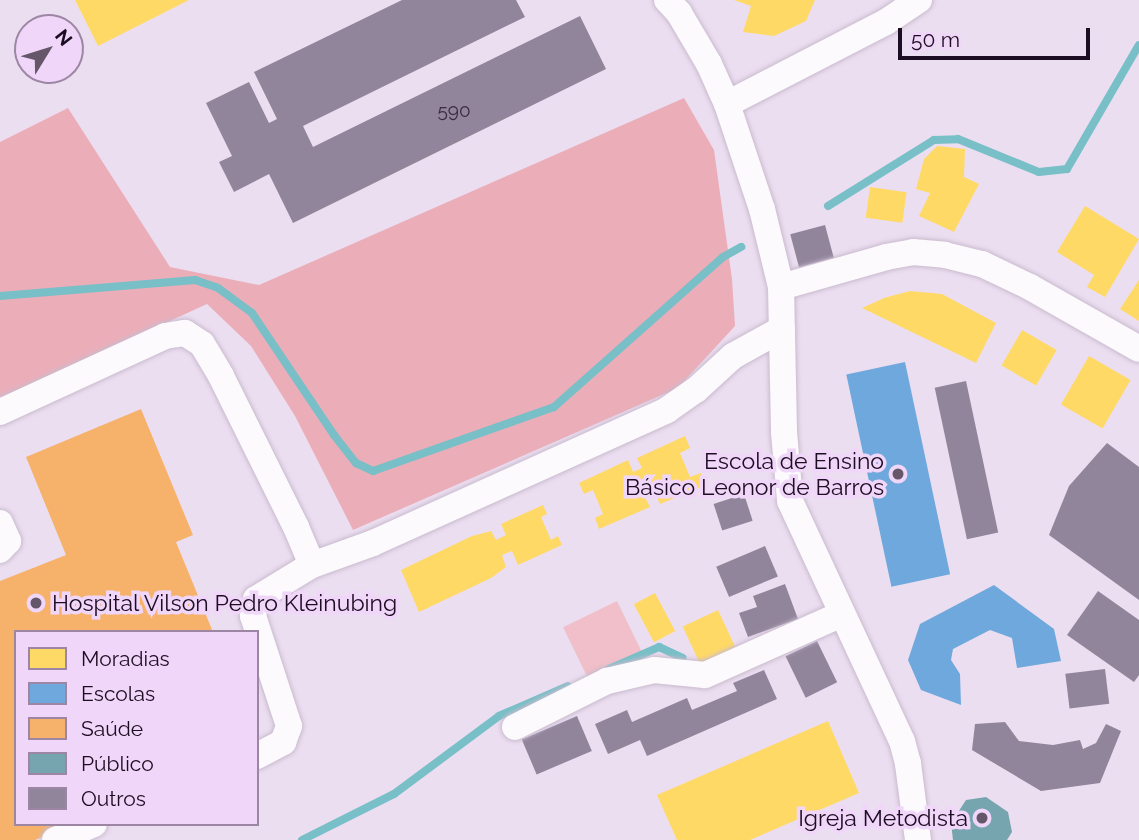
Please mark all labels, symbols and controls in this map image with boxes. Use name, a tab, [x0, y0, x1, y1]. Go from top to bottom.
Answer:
north arrow	[14, 14, 84, 84]
scale bar	[901, 14, 1094, 58]
text: N	[51, 25, 77, 50]
text: 50 m	[911, 27, 960, 52]
house number: 590	[437, 100, 471, 122]
place label: Escola de Ensino Básico Leonor de Barros	[624, 447, 884, 501]
marker: Escola de Ensino Básico Leonor de Barros	[890, 466, 906, 482]
place label: Hospital Vilson Pedro Kleinubing	[52, 589, 399, 617]
marker: Hospital Vilson Pedro Kleinubing	[26, 593, 46, 613]
legend	[14, 630, 259, 826]
text: Moradias	[81, 646, 170, 671]
text: Escolas	[81, 681, 155, 706]
text: Saúde	[81, 716, 143, 741]
text: Público	[81, 751, 154, 776]
text: Outros	[81, 786, 146, 811]
place label: Igreja Metodista	[798, 804, 968, 832]
marker: Igreja Metodista	[974, 810, 990, 826]

